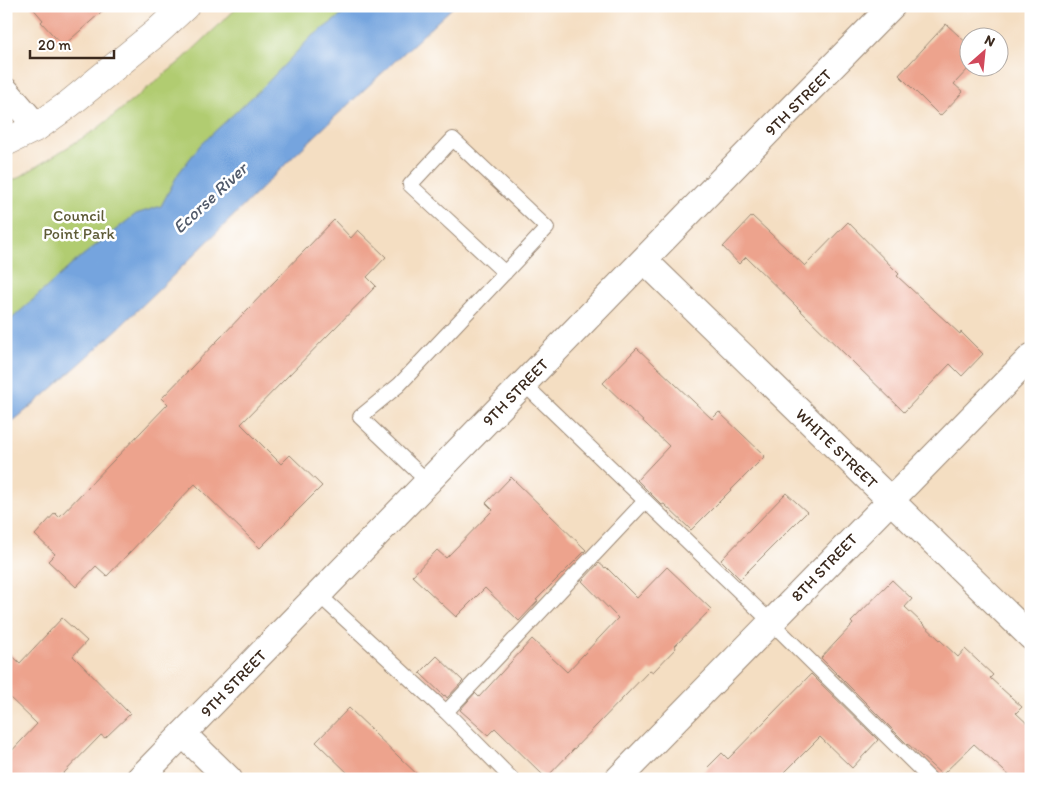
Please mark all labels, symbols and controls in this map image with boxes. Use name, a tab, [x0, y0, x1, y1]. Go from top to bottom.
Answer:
scale bar	[30, 28, 114, 60]
north arrow	[960, 28, 1010, 78]
text: N	[982, 31, 998, 51]
text: 20 m	[38, 36, 72, 54]
street label: 9TH STREET	[761, 65, 836, 140]
water label: Ecorse River	[168, 156, 254, 238]
park label: Council Point Park	[43, 206, 116, 243]
street label: 9TH STREET	[478, 355, 552, 430]
street label: WHITE STREET	[792, 404, 882, 492]
street label: 8TH STREET	[787, 529, 861, 605]
street label: 9TH STREET	[196, 646, 270, 721]

